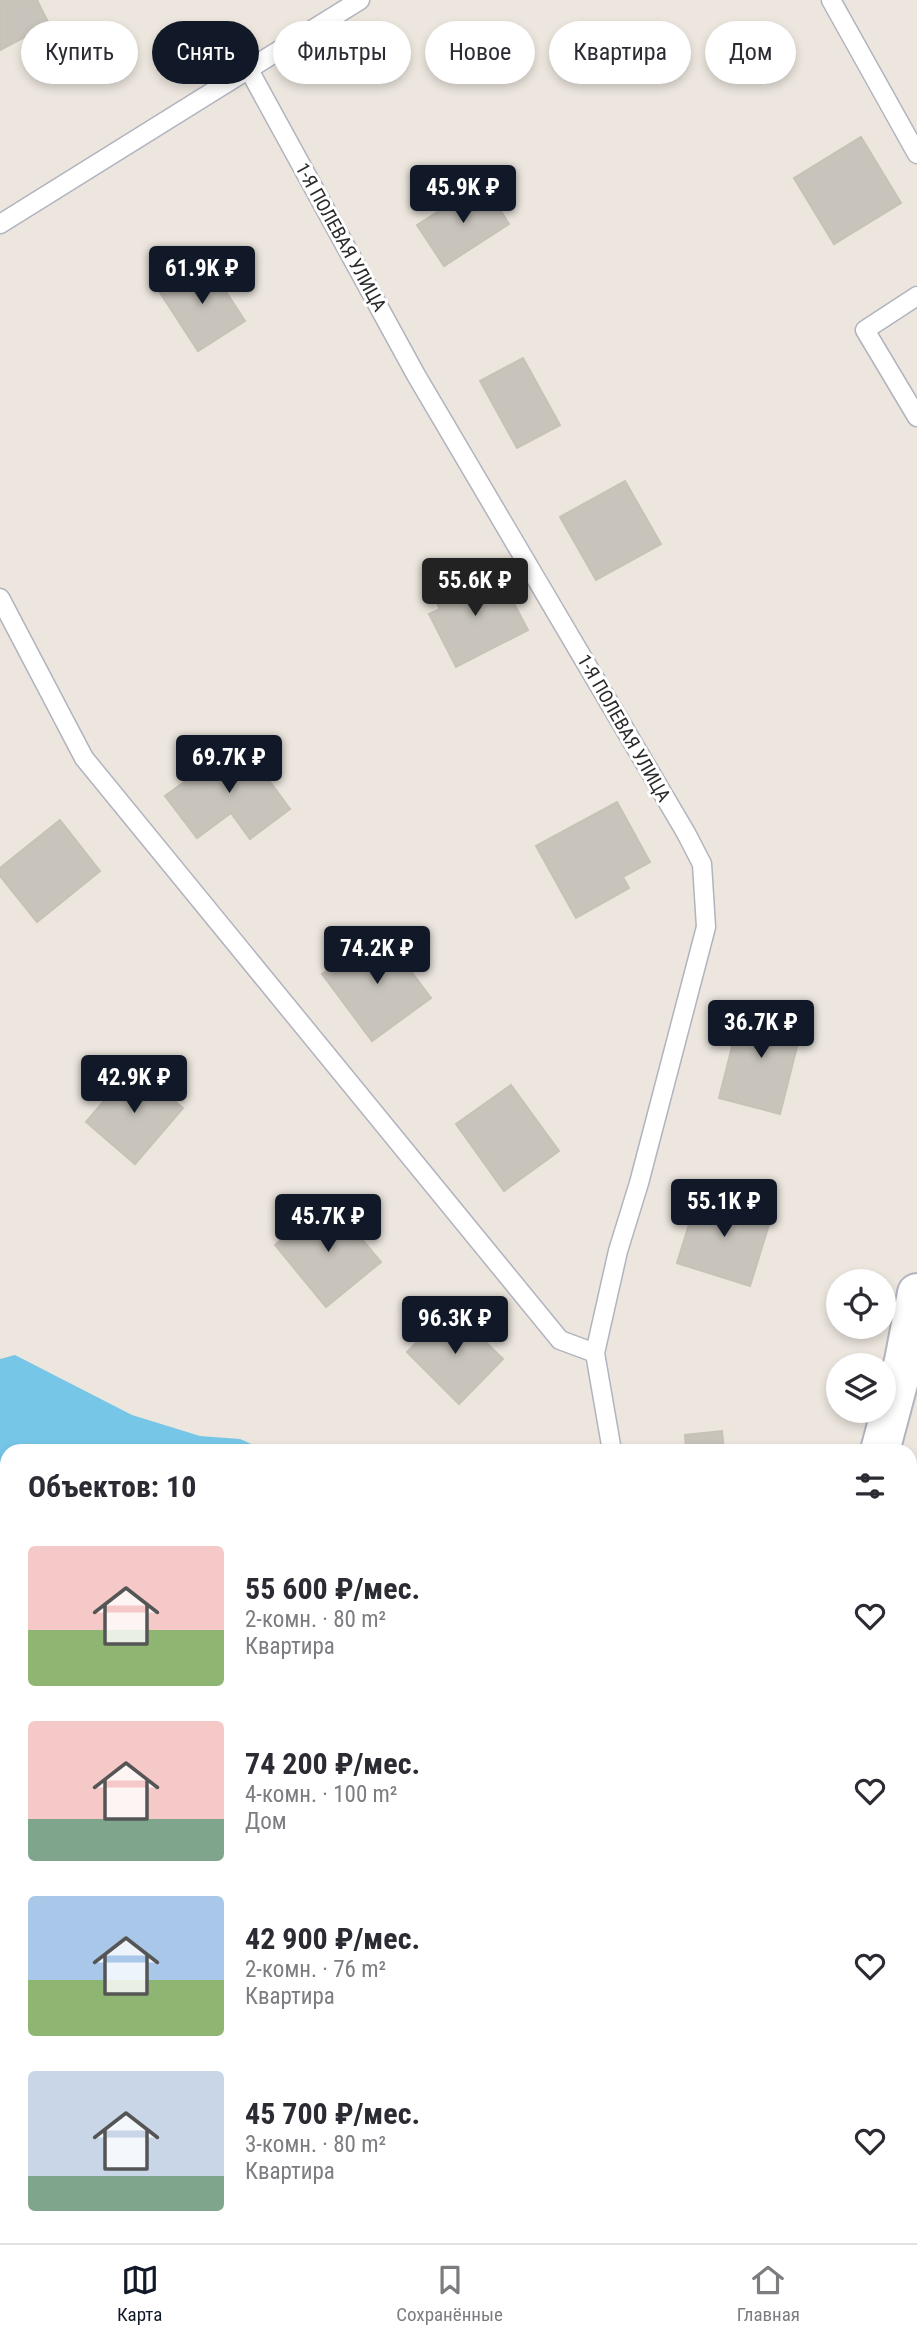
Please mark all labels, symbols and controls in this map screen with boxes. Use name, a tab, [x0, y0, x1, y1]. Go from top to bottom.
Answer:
chip: Купить	[21, 21, 138, 84]
chip: Снять	[152, 21, 259, 84]
chip: Фильтры	[273, 21, 411, 84]
chip: Новое	[425, 21, 535, 84]
chip: Квартира	[549, 21, 691, 84]
chip: Дом	[705, 21, 796, 84]
street label: 1-Я ПОЛЕВАЯ УЛИЦА	[291, 159, 391, 315]
pin: 45.9K ₽	[398, 166, 528, 225]
text: 45.9K ₽	[426, 174, 500, 201]
pin: 61.9K ₽	[137, 246, 267, 306]
text: 61.9K ₽	[165, 255, 239, 282]
pin: 55.6K ₽	[410, 558, 540, 618]
text: 55.6K ₽	[438, 567, 512, 594]
street label: 1-Я ПОЛЕВАЯ УЛИЦА	[572, 650, 676, 806]
pin: 69.7K ₽	[164, 736, 294, 795]
text: 69.7K ₽	[192, 744, 266, 771]
pin: 74.2K ₽	[312, 926, 442, 986]
text: 74.2K ₽	[340, 935, 414, 962]
pin: 36.7K ₽	[696, 1000, 826, 1060]
text: 36.7K ₽	[724, 1009, 798, 1036]
pin: 42.9K ₽	[69, 1056, 199, 1115]
text: 42.9K ₽	[97, 1064, 171, 1091]
pin: 55.1K ₽	[659, 1180, 789, 1239]
text: 55.1K ₽	[687, 1188, 761, 1215]
pin: 45.7K ₽	[263, 1194, 393, 1254]
text: 45.7K ₽	[291, 1203, 365, 1230]
map controls	[826, 1269, 896, 1423]
button: locate	[826, 1269, 896, 1339]
pin: 96.3K ₽	[390, 1296, 520, 1356]
text: 96.3K ₽	[418, 1305, 492, 1332]
button: layers	[826, 1353, 896, 1423]
icon: filters	[851, 1467, 889, 1505]
text: Объектов: 10	[28, 1469, 196, 1504]
text: 55 600 ₽/мес.	[245, 1571, 420, 1606]
icon: home	[84, 1574, 168, 1658]
icon: heart	[851, 1597, 889, 1635]
text: 2-комн. · 80 m²	[245, 1606, 386, 1633]
text: Квартира	[245, 1633, 335, 1660]
text: 74 200 ₽/мес.	[245, 1746, 420, 1781]
icon: home	[84, 1749, 168, 1833]
icon: heart	[851, 1772, 889, 1810]
text: 4-комн. · 100 m²	[245, 1781, 397, 1808]
text: Дом	[245, 1808, 287, 1835]
text: 42 900 ₽/мес.	[245, 1921, 420, 1956]
icon: home	[84, 1924, 168, 2008]
icon: heart	[851, 1947, 889, 1985]
text: 2-комн. · 76 m²	[245, 1956, 386, 1983]
text: Квартира	[245, 1983, 335, 2010]
text: 45 700 ₽/мес.	[245, 2096, 420, 2131]
icon: home	[84, 2099, 168, 2183]
icon: heart	[851, 2122, 889, 2160]
text: 3-комн. · 80 m²	[245, 2131, 386, 2158]
text: Квартира	[245, 2158, 335, 2185]
tab: Карта	[117, 2261, 162, 2326]
tab: Сохранённые	[396, 2261, 503, 2326]
tab: Главная	[737, 2261, 800, 2326]

